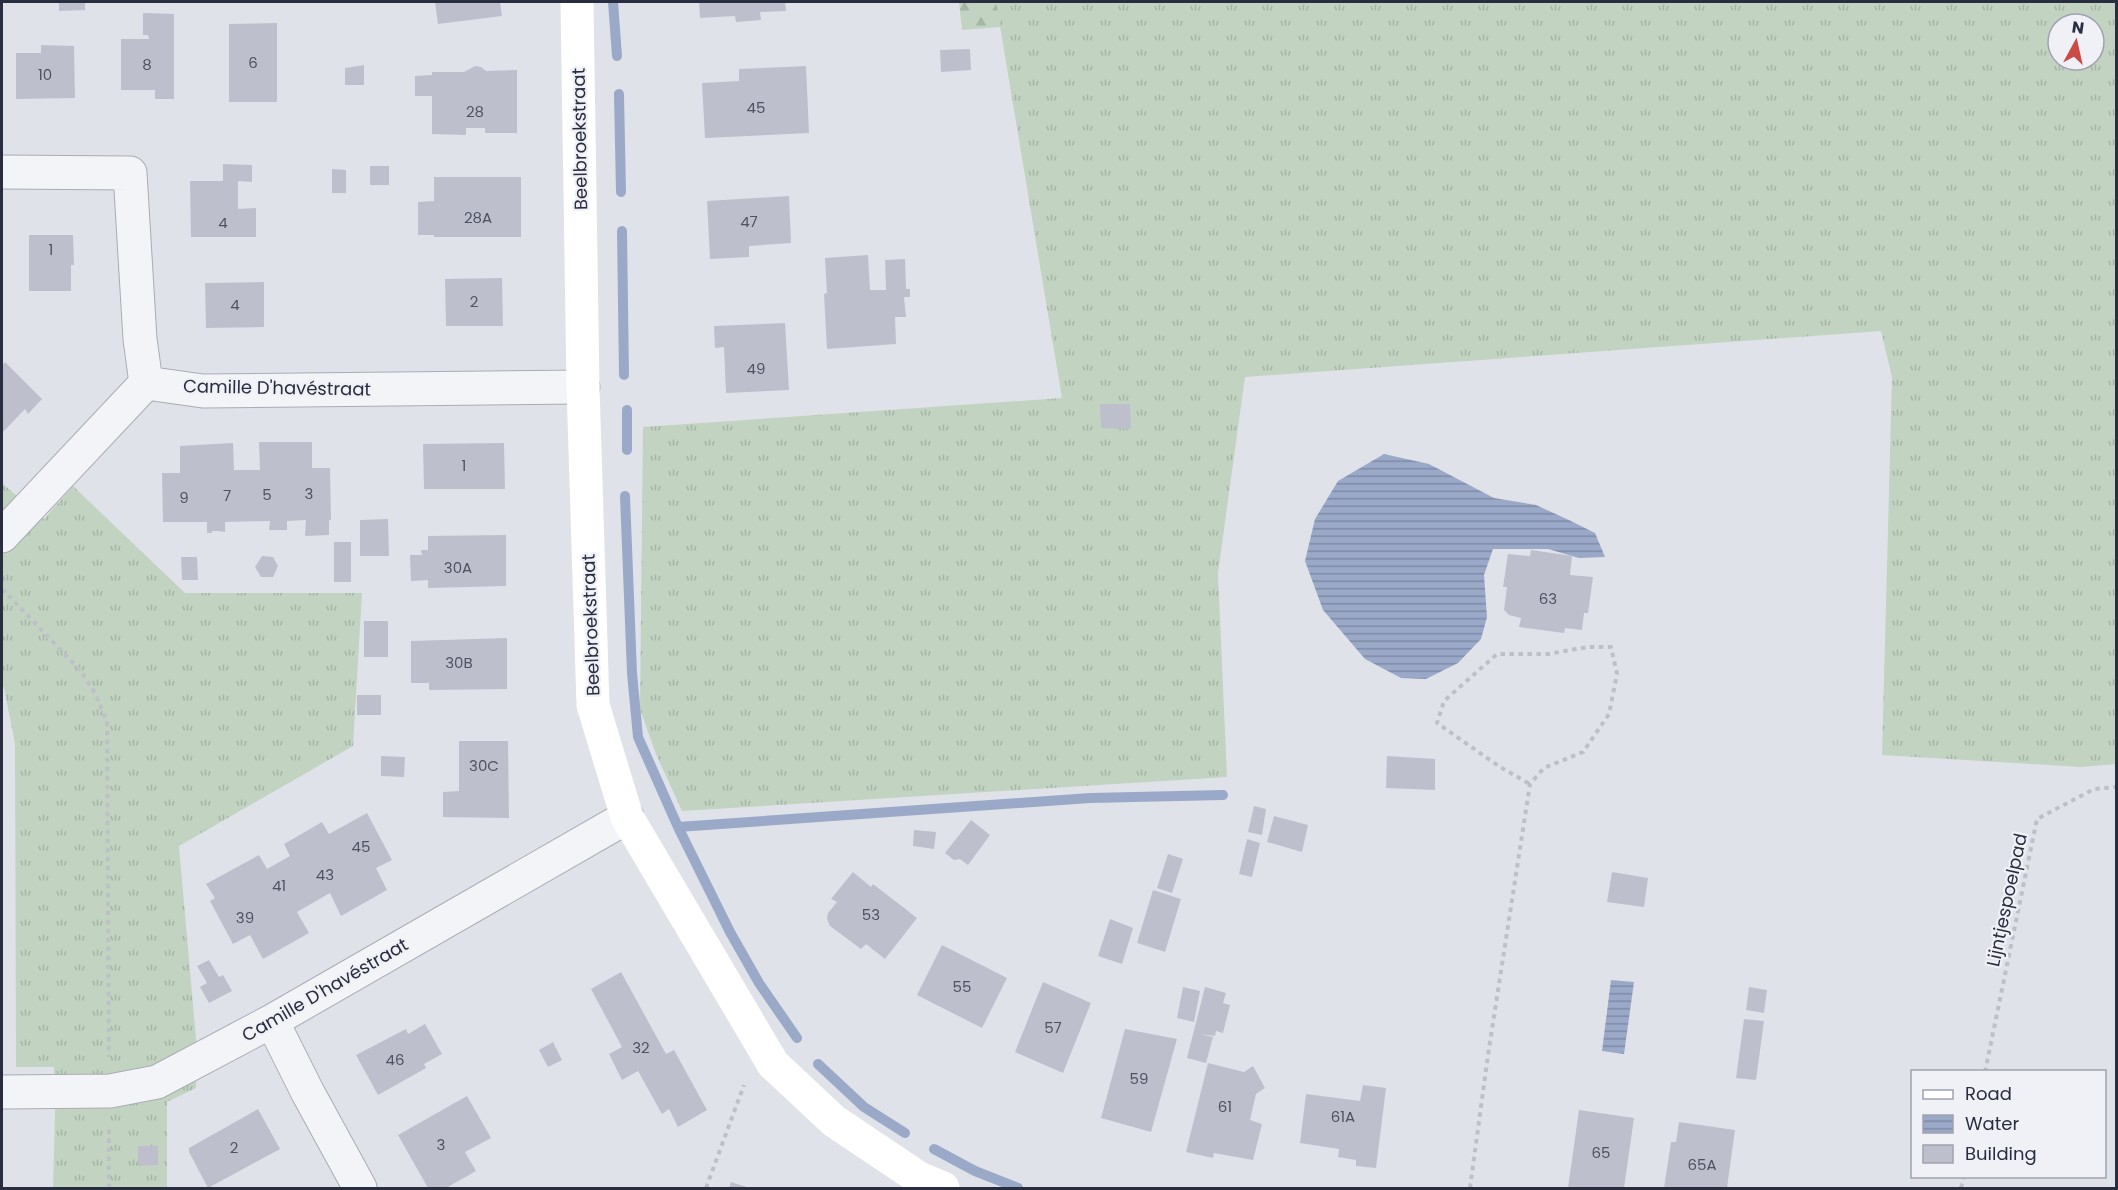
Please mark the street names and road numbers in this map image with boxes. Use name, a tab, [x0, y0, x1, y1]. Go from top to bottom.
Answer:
street label: Beelbroekstraat	[566, 68, 593, 210]
street label: Camille D'havéstraat	[183, 373, 371, 402]
street label: Beelbroekstraat	[576, 554, 605, 696]
street label: Lijntjespoelpad	[1980, 831, 2033, 969]
street label: Camille D'havéstraat	[237, 932, 412, 1047]

